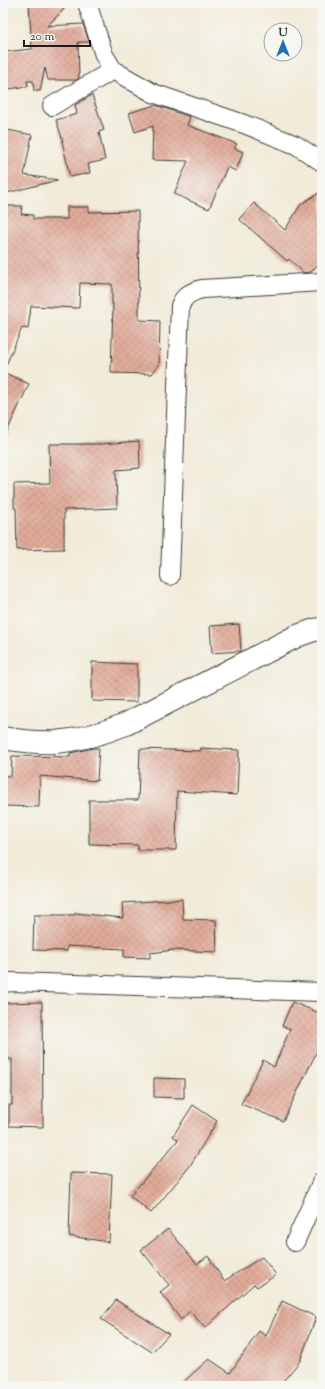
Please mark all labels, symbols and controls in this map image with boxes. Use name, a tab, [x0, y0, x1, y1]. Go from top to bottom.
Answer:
scale bar	[24, 22, 90, 48]
north arrow	[263, 22, 303, 62]
text: U	[278, 25, 288, 41]
text: 20 m	[30, 28, 55, 46]

